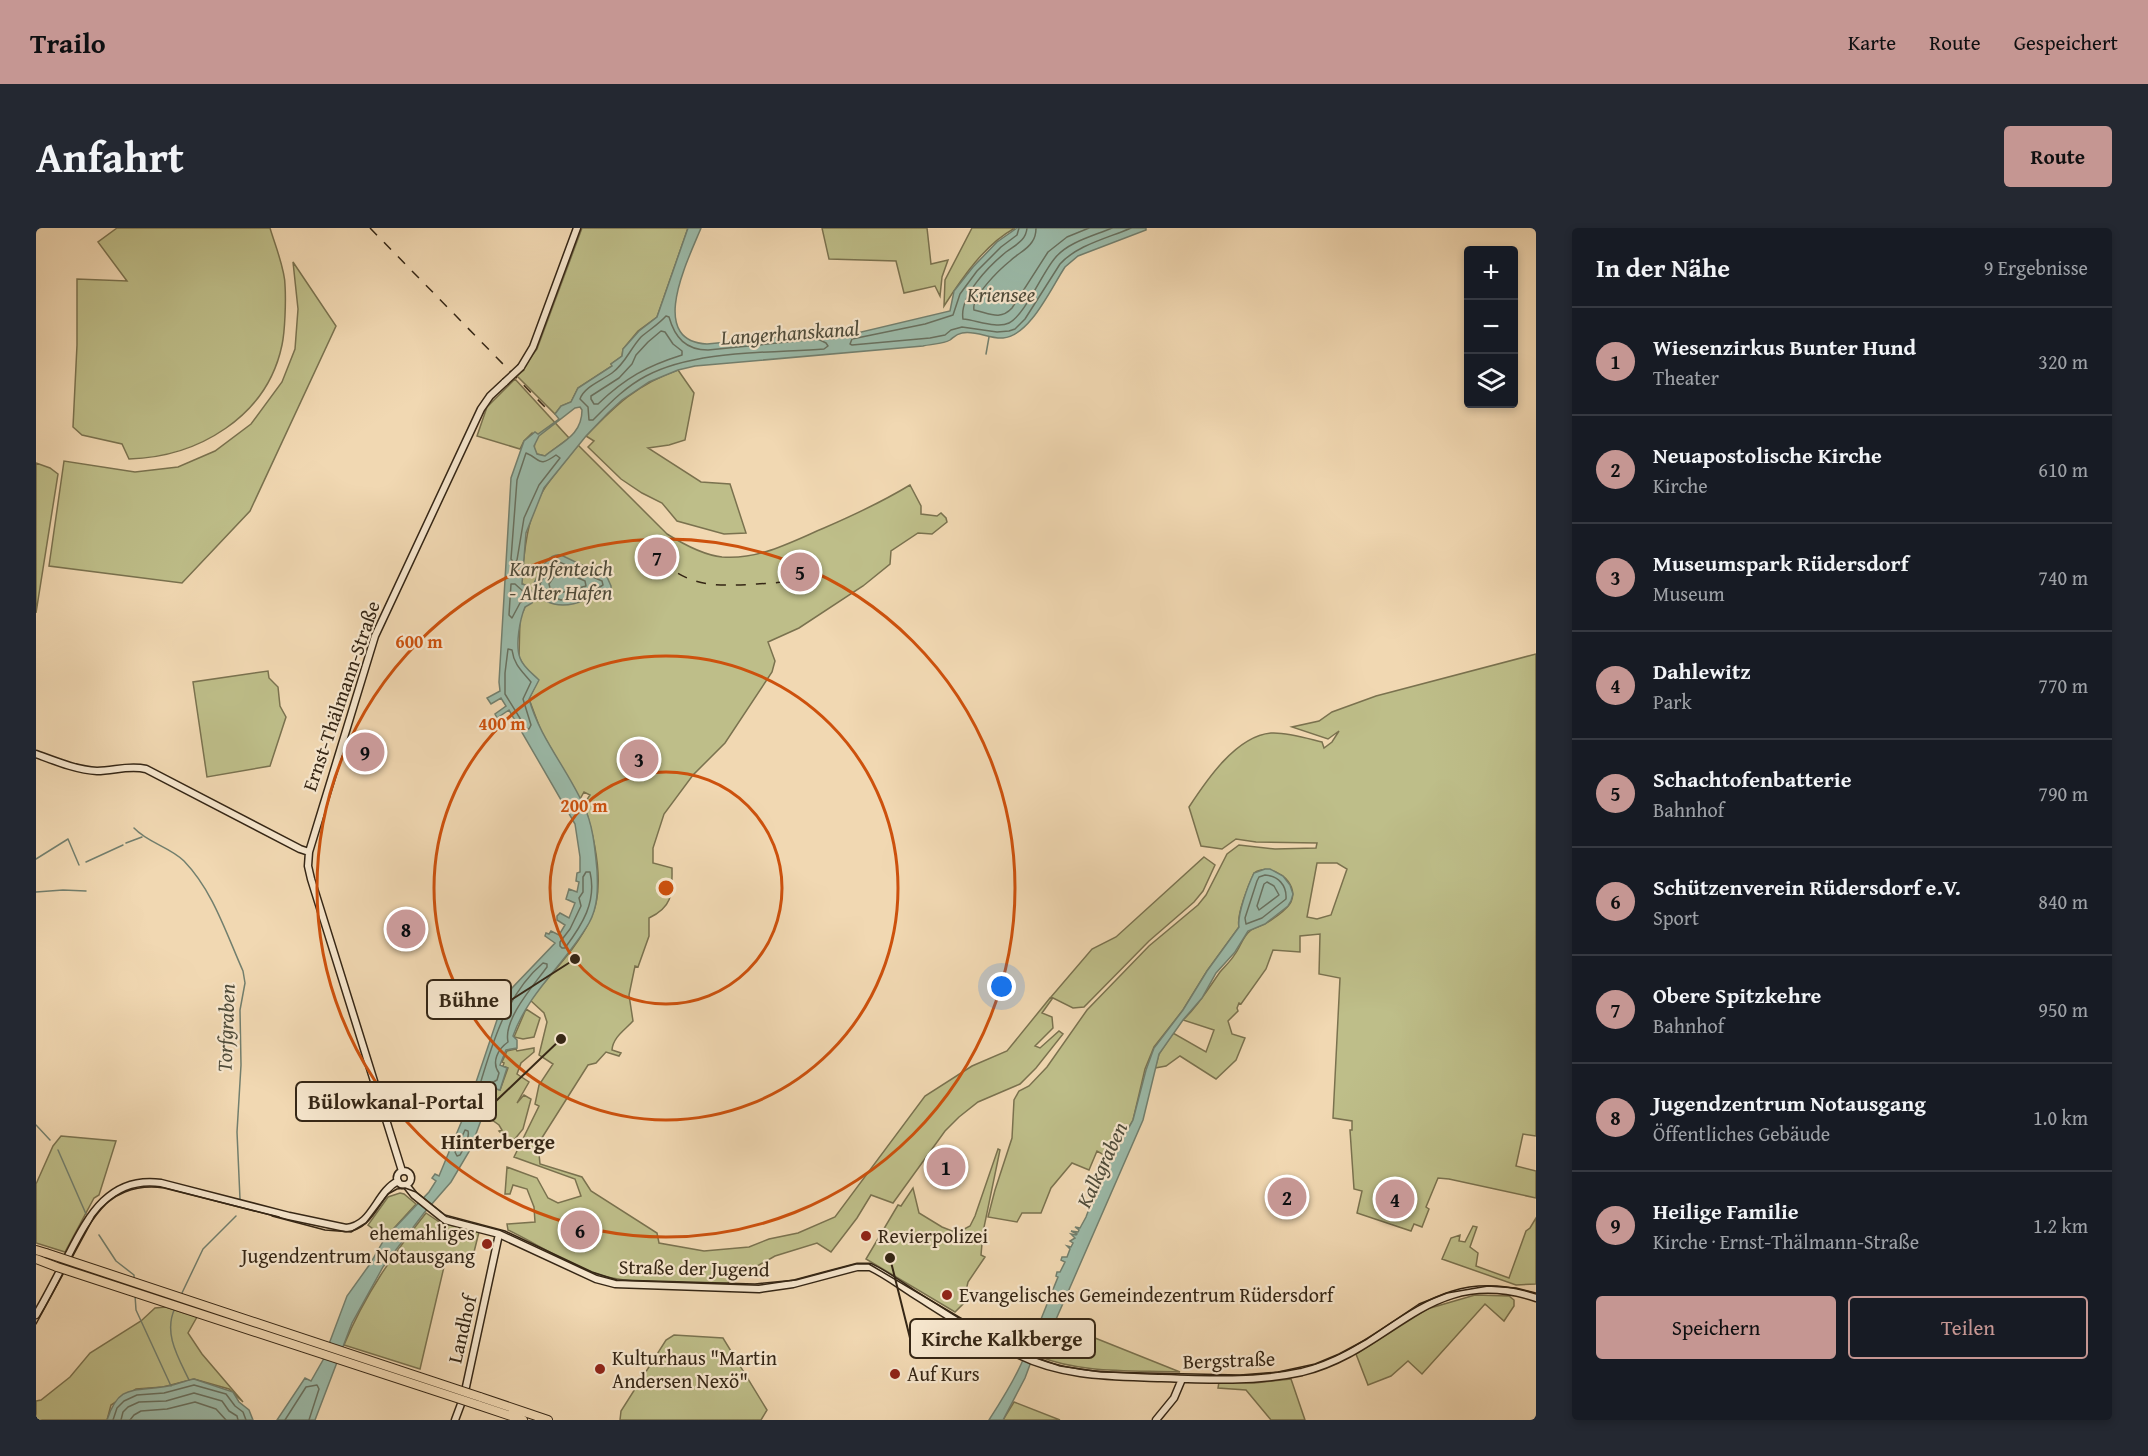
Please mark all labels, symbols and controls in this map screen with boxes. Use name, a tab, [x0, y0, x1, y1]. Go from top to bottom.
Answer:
text: Trailo	[30, 22, 106, 63]
text: Karte	[1848, 27, 1896, 58]
text: Route	[1929, 27, 1981, 58]
text: Gespeichert	[2014, 27, 2118, 58]
text: Anfahrt	[36, 126, 184, 187]
button: Route	[2004, 126, 2112, 187]
map controls	[1464, 246, 1518, 408]
button: +	[1464, 246, 1518, 300]
text: In der Nähe	[1596, 248, 1730, 287]
text: 9 Ergebnisse	[1984, 253, 2088, 282]
water label: Kriensee	[966, 279, 1035, 310]
button: −	[1464, 300, 1518, 354]
water label: Langerhanskanal	[719, 312, 860, 353]
text: Wiesenzirkus Bunter Hund	[1653, 331, 1916, 363]
text: 1	[1610, 347, 1621, 376]
text: 320 m	[2038, 347, 2088, 376]
button: layers	[1464, 354, 1518, 408]
text: Theater	[1653, 363, 1719, 392]
text: Neuapostolische Kirche	[1653, 439, 1882, 471]
text: 2	[1610, 455, 1621, 484]
text: 610 m	[2038, 455, 2088, 484]
text: Kirche	[1653, 471, 1708, 500]
pin: 7	[638, 534, 676, 580]
text: Museumspark Rüdersdorf	[1653, 547, 1908, 579]
pin: 5	[780, 550, 819, 594]
water label: Karpfenteich - Alter Hafen	[508, 553, 613, 608]
text: 3	[1610, 563, 1621, 592]
text: 740 m	[2038, 563, 2088, 592]
text: Museum	[1653, 579, 1725, 608]
street label: Ernst-Thälmann-Straße	[294, 597, 387, 795]
text: 600 m	[395, 628, 443, 655]
text: Dahlewitz	[1653, 655, 1751, 687]
text: 4	[1610, 671, 1621, 700]
text: 770 m	[2038, 671, 2088, 700]
text: Park	[1653, 687, 1692, 716]
text: 400 m	[478, 710, 526, 737]
pin: 9	[346, 730, 384, 774]
pin: 3	[620, 736, 658, 782]
text: Schachtofenbatterie	[1653, 763, 1851, 795]
text: 5	[1610, 779, 1621, 808]
text: 790 m	[2038, 779, 2088, 808]
text: 200 m	[560, 792, 608, 819]
text: Bahnhof	[1653, 795, 1724, 824]
text: Schützenverein Rüdersdorf e.V.	[1653, 871, 1961, 903]
centre of rings	[656, 878, 676, 898]
text: 6	[1610, 887, 1621, 916]
text: 840 m	[2038, 887, 2088, 916]
text: Sport	[1653, 903, 1699, 932]
pin: 8	[386, 906, 425, 952]
your location	[987, 972, 1016, 1001]
text: Obere Spitzkehre	[1653, 979, 1821, 1011]
callout: Bühne	[427, 980, 511, 1019]
water label: Torfgraben	[208, 983, 243, 1073]
text: Bühne	[439, 984, 499, 1015]
text: 7	[1610, 995, 1621, 1024]
text: 950 m	[2038, 995, 2088, 1024]
text: Bahnhof	[1653, 1011, 1724, 1040]
callout: Bülowkanal-Portal	[296, 1082, 496, 1121]
text: Bülowkanal-Portal	[308, 1086, 484, 1117]
text: Jugendzentrum Notausgang	[1653, 1087, 1926, 1119]
text: 8	[1610, 1103, 1621, 1132]
text: 1.0 km	[2033, 1103, 2088, 1132]
water label: Kalkgraben	[1068, 1116, 1135, 1214]
text: Öffentliches Gebäude	[1653, 1119, 1830, 1148]
district label: Hinterberge	[441, 1126, 555, 1157]
pin: 1	[926, 1144, 966, 1190]
pin: 2	[1268, 1174, 1306, 1220]
pin: 4	[1376, 1176, 1414, 1222]
text: Heilige Familie	[1653, 1195, 1799, 1227]
pin: 6	[560, 1208, 600, 1252]
text: 9	[1610, 1211, 1621, 1240]
text: 1.2 km	[2033, 1211, 2088, 1240]
place label: ehemahliges Jugendzentrum Notausgang	[238, 1218, 475, 1270]
place label: Revierpolizei	[878, 1221, 988, 1250]
text: Kirche · Ernst-Thälmann-Straße	[1653, 1227, 1919, 1256]
marker: Revierpolizei	[859, 1229, 873, 1243]
marker: ehemahliges Jugendzentrum Notausgang	[480, 1237, 494, 1251]
street label: Straße der Jugend	[618, 1252, 770, 1283]
place label: Evangelisches Gemeindezentrum Rüdersdorf	[959, 1280, 1336, 1309]
marker: Evangelisches Gemeindezentrum Rüdersdorf	[940, 1288, 954, 1302]
street label: Landhof	[440, 1290, 484, 1366]
button: Speichern	[1596, 1296, 1836, 1359]
button: Teilen	[1848, 1296, 2088, 1359]
callout: Kirche Kalkberge	[910, 1319, 1095, 1358]
text: Kirche Kalkberge	[921, 1323, 1083, 1354]
place label: Kulturhaus "Martin Andersen Nexö"	[612, 1343, 777, 1395]
street label: Bergstraße	[1182, 1343, 1276, 1376]
place label: Auf Kurs	[907, 1359, 980, 1388]
marker: Kulturhaus "Martin Andersen Nexö"	[593, 1362, 607, 1376]
marker: Auf Kurs	[888, 1367, 902, 1381]

